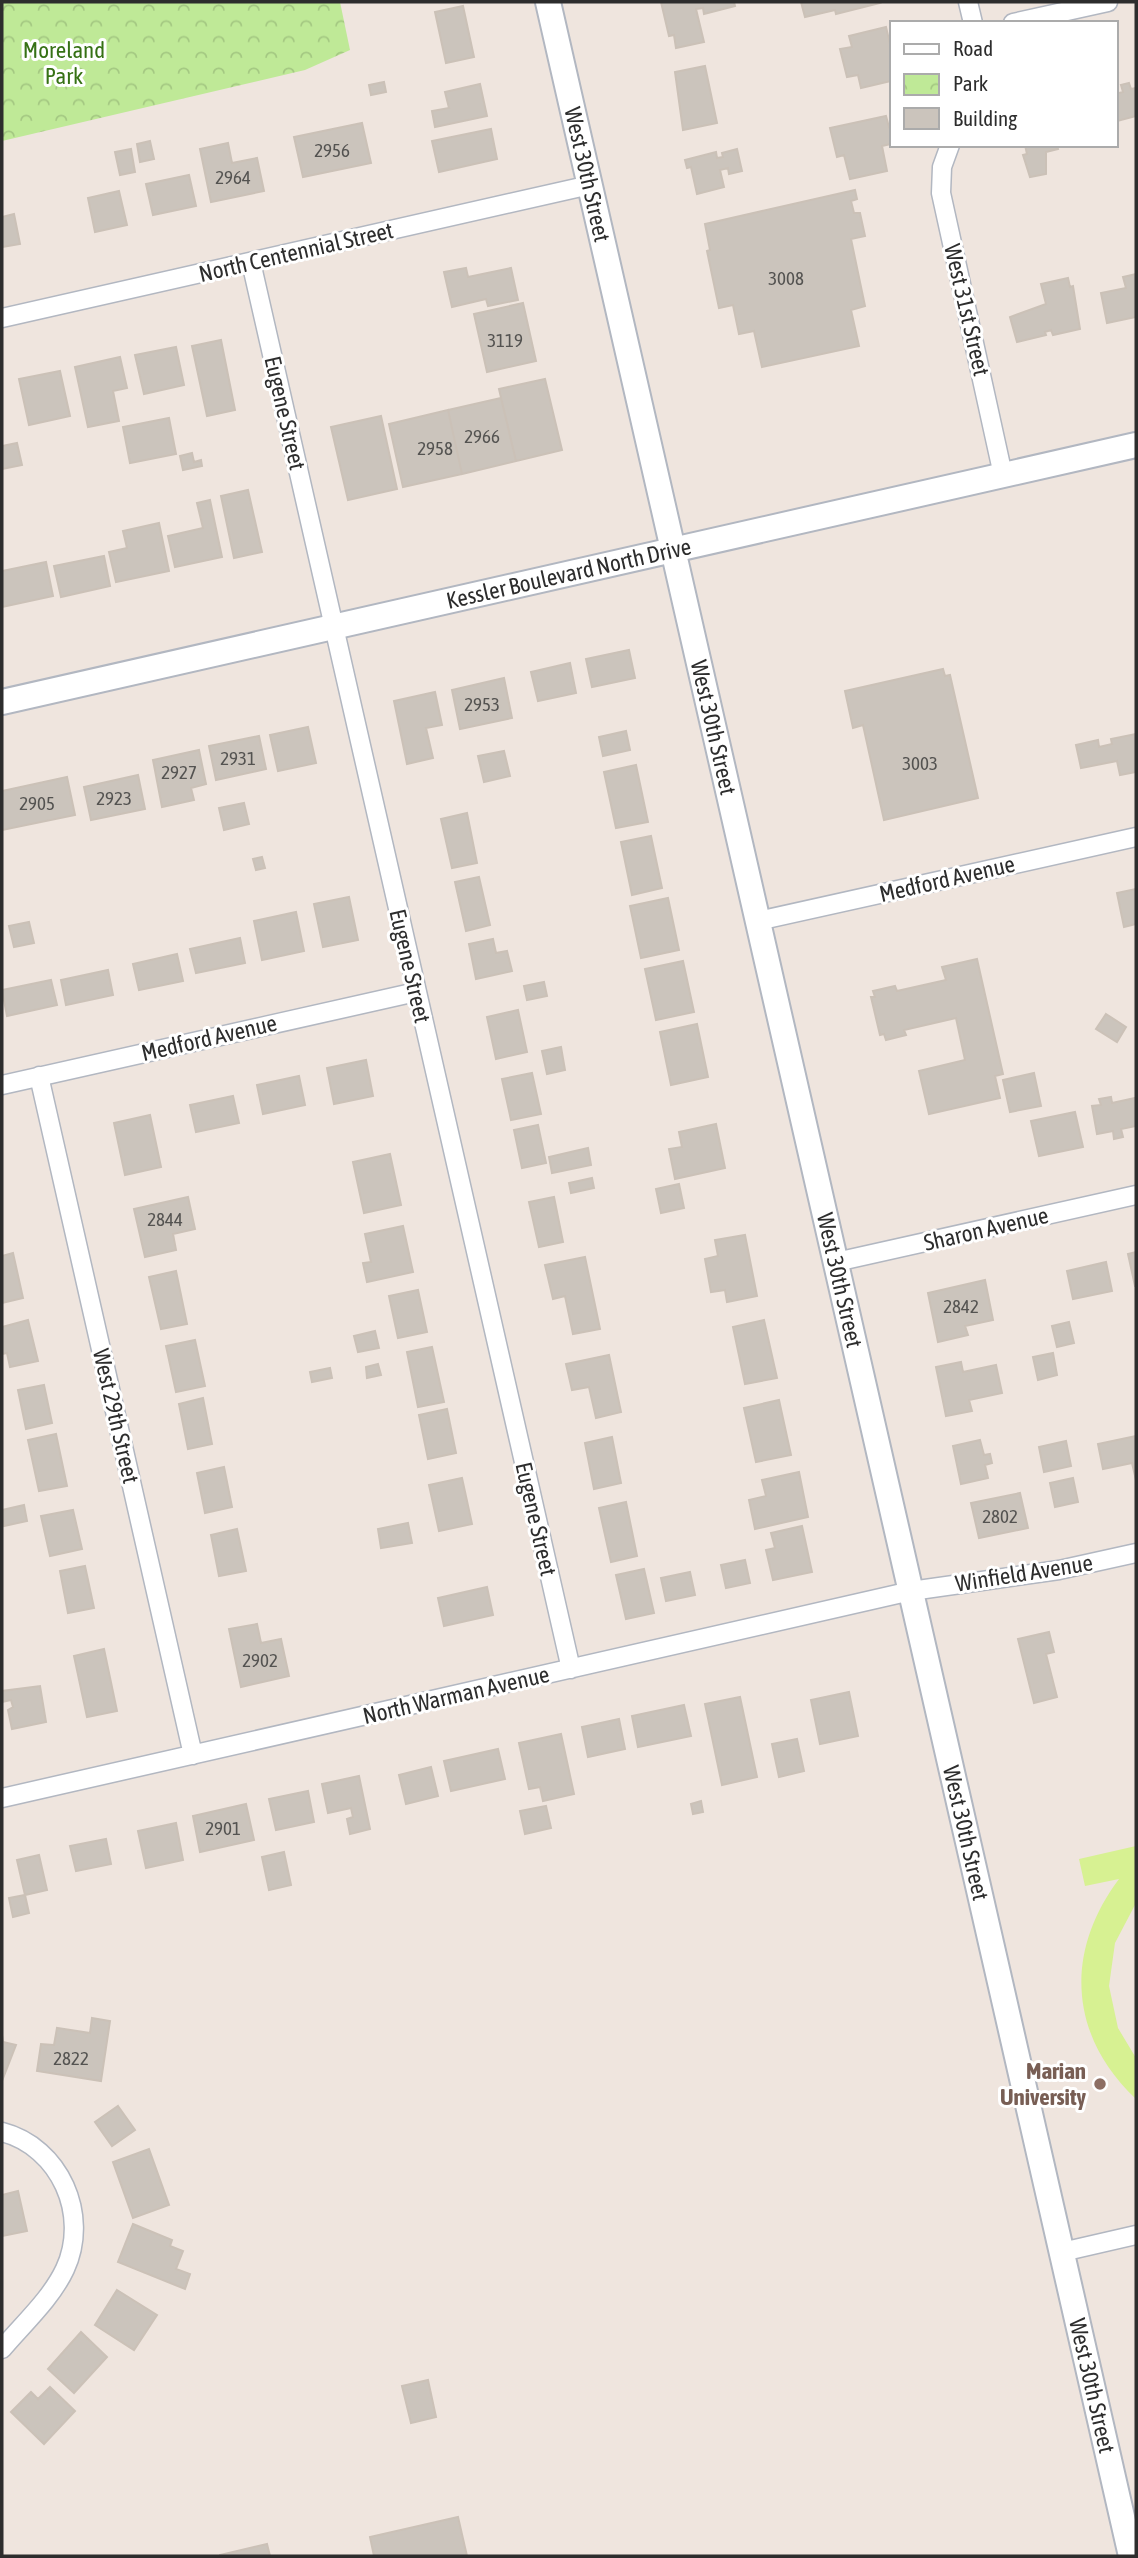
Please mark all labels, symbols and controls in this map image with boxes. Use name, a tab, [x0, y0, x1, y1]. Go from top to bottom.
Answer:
legend	[890, 21, 1117, 147]
text: Road	[953, 36, 993, 60]
park label: Moreland Park	[23, 37, 105, 89]
text: Park	[953, 71, 988, 95]
street label: West 30th Street	[559, 105, 615, 244]
text: Building	[953, 106, 1017, 130]
house number: 2956	[314, 139, 350, 161]
house number: 2964	[215, 166, 251, 188]
street label: North Centennial Street	[196, 217, 396, 287]
street label: West 31st Street	[939, 242, 995, 378]
house number: 3008	[768, 267, 804, 289]
house number: 3119	[487, 329, 523, 351]
street label: Eugene Street	[259, 354, 311, 472]
house number: 2966	[464, 425, 500, 447]
house number: 2958	[417, 437, 453, 459]
street label: Kessler Boulevard North Drive	[444, 533, 693, 614]
street label: West 30th Street	[686, 657, 742, 797]
house number: 2953	[464, 693, 500, 715]
house number: 2931	[220, 747, 256, 769]
house number: 3003	[902, 752, 938, 774]
house number: 2927	[161, 761, 197, 783]
house number: 2923	[96, 787, 132, 809]
house number: 2905	[19, 792, 55, 814]
street label: Medford Avenue	[877, 851, 1017, 907]
street label: Eugene Street	[384, 907, 436, 1025]
street label: Medford Avenue	[139, 1010, 279, 1066]
street label: Sharon Avenue	[921, 1202, 1051, 1256]
house number: 2844	[147, 1208, 183, 1230]
street label: West 30th Street	[812, 1210, 868, 1350]
house number: 2842	[943, 1295, 979, 1317]
street label: West 29th Street	[88, 1346, 144, 1486]
street label: Eugene Street	[510, 1460, 562, 1578]
house number: 2802	[982, 1505, 1018, 1527]
street label: Winfield Avenue	[953, 1549, 1095, 1597]
house number: 2902	[242, 1649, 278, 1671]
street label: North Warman Avenue	[360, 1661, 552, 1729]
street label: West 30th Street	[938, 1763, 994, 1903]
house number: 2901	[205, 1817, 241, 1839]
house number: 2822	[53, 2047, 89, 2069]
place label: Marian University	[1000, 2058, 1087, 2110]
marker: Marian University	[1092, 2076, 1108, 2092]
street label: West 30th Street	[1064, 2316, 1120, 2456]

